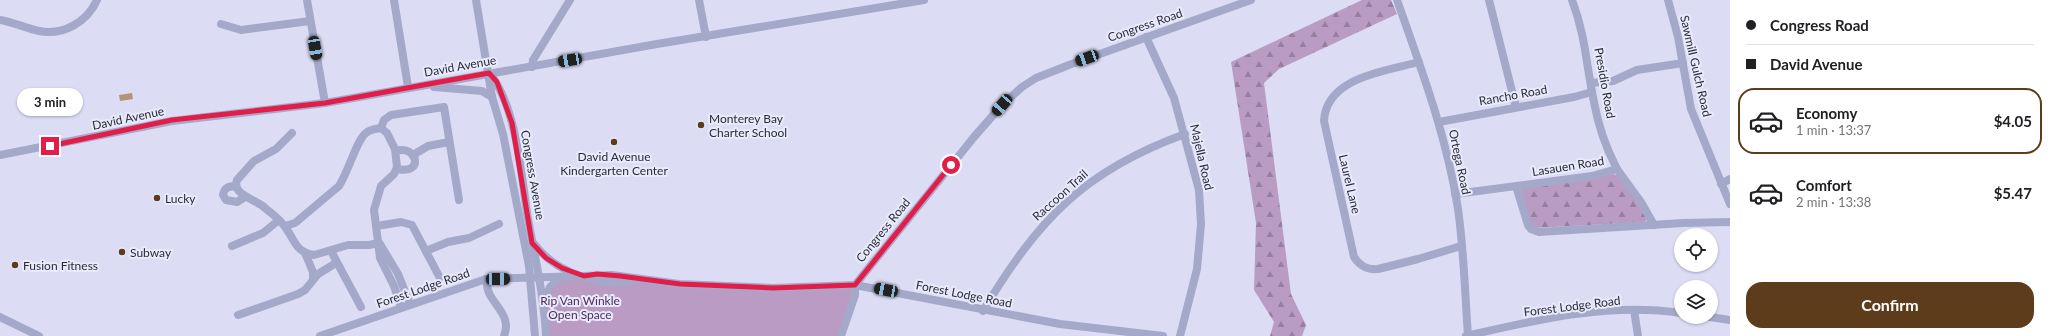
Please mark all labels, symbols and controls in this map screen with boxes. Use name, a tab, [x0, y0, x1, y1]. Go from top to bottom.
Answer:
street label: Congress Road	[1106, 5, 1184, 45]
street label: Sawmill Gulch Road	[1677, 14, 1715, 118]
text: Congress Road	[1770, 16, 1869, 34]
car	[307, 35, 323, 61]
street label: Presidio Road	[1591, 46, 1619, 120]
car	[1074, 48, 1100, 68]
street label: David Avenue	[423, 52, 497, 80]
car	[557, 52, 583, 68]
text: David Avenue	[1770, 55, 1862, 73]
street label: Rancho Road	[1478, 82, 1548, 108]
callout: 3 min	[17, 88, 83, 116]
car	[990, 92, 1014, 118]
text: 3 min	[34, 94, 66, 110]
street label: David Avenue	[91, 103, 165, 133]
icon: car	[1748, 103, 1784, 139]
text: Economy	[1796, 104, 1857, 122]
place label: Monterey Bay Charter School	[709, 111, 787, 140]
text: $4.05	[1994, 112, 2032, 130]
marker: Monterey Bay Charter School	[696, 120, 706, 130]
street label: Majella Road	[1187, 122, 1217, 192]
text: 1 min · 13:37	[1796, 122, 1871, 138]
street label: Ortega Road	[1446, 128, 1474, 196]
street label: Congress Avenue	[518, 129, 548, 221]
route end	[41, 137, 59, 155]
marker: David Avenue Kindergarten Center	[609, 137, 619, 147]
place label: David Avenue Kindergarten Center	[560, 149, 668, 178]
street label: Laurel Lane	[1336, 153, 1364, 215]
street label: Lasauen Road	[1531, 153, 1605, 179]
route start	[942, 156, 960, 174]
street label: Raccoon Trail	[1029, 166, 1091, 224]
icon: car	[1748, 175, 1784, 211]
text: Comfort	[1796, 176, 1852, 194]
text: $5.47	[1994, 184, 2032, 202]
place label: Lucky	[165, 191, 196, 206]
marker: Lucky	[152, 193, 162, 203]
text: 2 min · 13:38	[1796, 194, 1871, 210]
street label: Congress Road	[853, 195, 913, 265]
map controls	[1674, 228, 1718, 324]
button: locate	[1674, 228, 1718, 272]
place label: Subway	[130, 245, 172, 260]
marker: Subway	[117, 247, 127, 257]
place label: Fusion Fitness	[23, 258, 98, 273]
marker: Fusion Fitness	[10, 260, 20, 270]
street label: Forest Lodge Road	[374, 265, 472, 311]
car	[486, 273, 510, 285]
street label: Forest Lodge Road	[915, 277, 1013, 311]
button: layers	[1674, 280, 1718, 324]
car	[873, 282, 899, 298]
button: Confirm	[1746, 282, 2034, 328]
park label: Rip Van Winkle Open Space	[540, 293, 620, 322]
street label: Forest Lodge Road	[1523, 293, 1621, 319]

